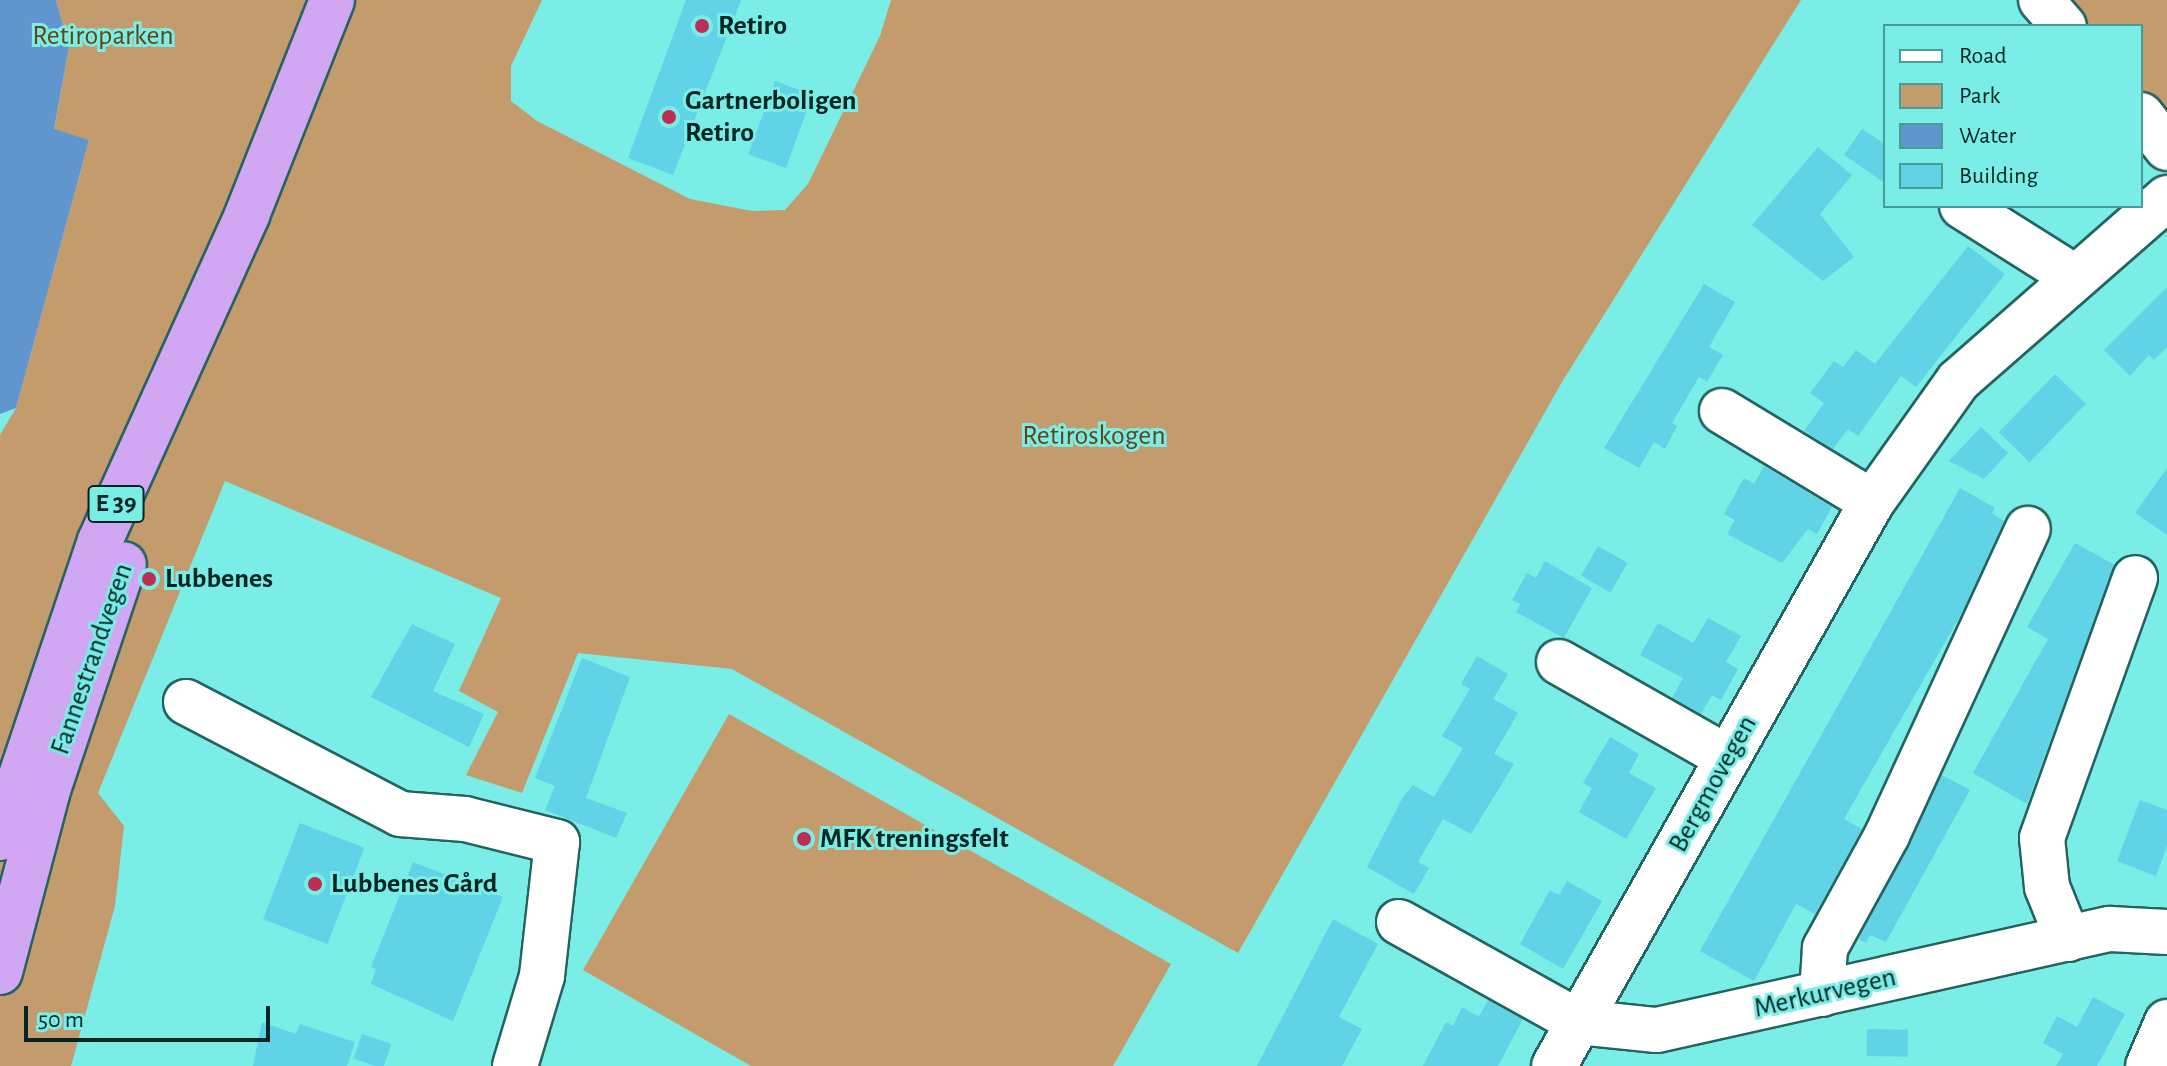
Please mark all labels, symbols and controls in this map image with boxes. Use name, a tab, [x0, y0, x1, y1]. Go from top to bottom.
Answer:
place label: Retiro	[718, 9, 787, 43]
marker: Retiro	[693, 17, 711, 35]
park label: Retiroparken	[32, 19, 174, 53]
legend	[1883, 24, 2143, 208]
text: Road	[1959, 44, 2007, 68]
place label: Gartnerboligen Retiro	[685, 84, 857, 150]
text: Park	[1959, 84, 2000, 108]
marker: Gartnerboligen Retiro	[660, 108, 678, 126]
text: Water	[1959, 124, 2016, 148]
text: Building	[1959, 164, 2038, 188]
park label: Retiroskogen	[1022, 419, 1166, 453]
road number: E 39	[86, 482, 146, 526]
street label: Fannestrandvegen	[44, 559, 140, 759]
place label: Lubbenes	[165, 562, 273, 596]
marker: Lubbenes	[140, 570, 158, 588]
street label: Bergmovegen	[1662, 710, 1764, 858]
place label: MFK treningsfelt	[820, 822, 1009, 856]
marker: MFK treningsfelt	[795, 830, 813, 848]
place label: Lubbenes Gård	[331, 867, 497, 901]
marker: Lubbenes Gård	[306, 875, 324, 893]
street label: Merkurvegen	[1751, 960, 1899, 1026]
scale bar	[28, 990, 274, 1040]
text: 50 m	[38, 1008, 84, 1032]

